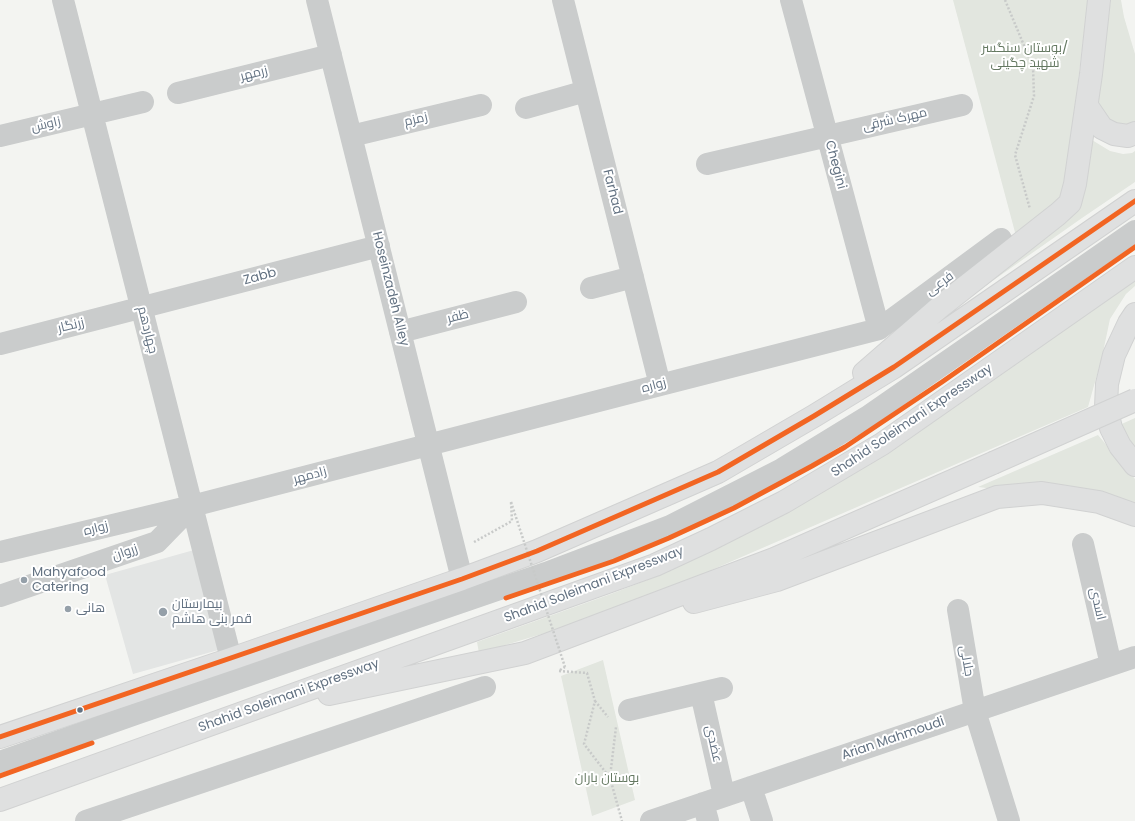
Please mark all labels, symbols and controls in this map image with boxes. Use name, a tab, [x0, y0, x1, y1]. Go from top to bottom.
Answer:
park label: بوستان سنگسر/ شهید چگینی	[982, 41, 1068, 72]
street label: زرمهر	[239, 63, 269, 85]
street label: مهرک شرقی	[861, 105, 929, 135]
street label: زمزم	[403, 110, 429, 130]
street label: زاوش	[30, 114, 62, 136]
street label: Chegini	[821, 139, 849, 191]
street label: Farhad	[599, 168, 625, 216]
street label: Hoseinzadeh Alley	[368, 230, 412, 348]
street label: Zabb	[242, 265, 278, 289]
street label: فرعی	[923, 269, 957, 299]
street label: چهاردهم	[134, 305, 160, 355]
street label: ظفر	[446, 307, 470, 327]
street label: زرنگار	[56, 315, 86, 337]
street label: Shahid Soleimani Expressway	[828, 361, 996, 481]
street label: زواره	[640, 375, 668, 397]
street label: زادمهر	[292, 464, 328, 488]
street label: زواره	[82, 518, 110, 540]
street label: زروان	[110, 541, 140, 565]
street label: Shahid Soleimani Expressway	[502, 543, 686, 627]
place label: Mahyafood Catering	[32, 565, 106, 596]
marker: Mahyafood Catering	[19, 575, 29, 585]
street label: اسدی	[1086, 586, 1108, 622]
place label: بیمارستان قمر بنی هاشم	[172, 597, 252, 628]
place label: هانی	[76, 601, 105, 617]
marker: هانی	[63, 604, 73, 614]
marker: بیمارستان قمر بنی هاشم	[157, 606, 169, 618]
street label: جلالی	[956, 644, 976, 678]
street label: Shahid Soleimani Expressway	[197, 656, 381, 736]
unlabelled marker	[75, 705, 85, 715]
street label: Arian Mahmoudi	[840, 714, 946, 764]
street label: عضدی	[701, 724, 725, 764]
park label: بوستان باران	[575, 771, 639, 787]

